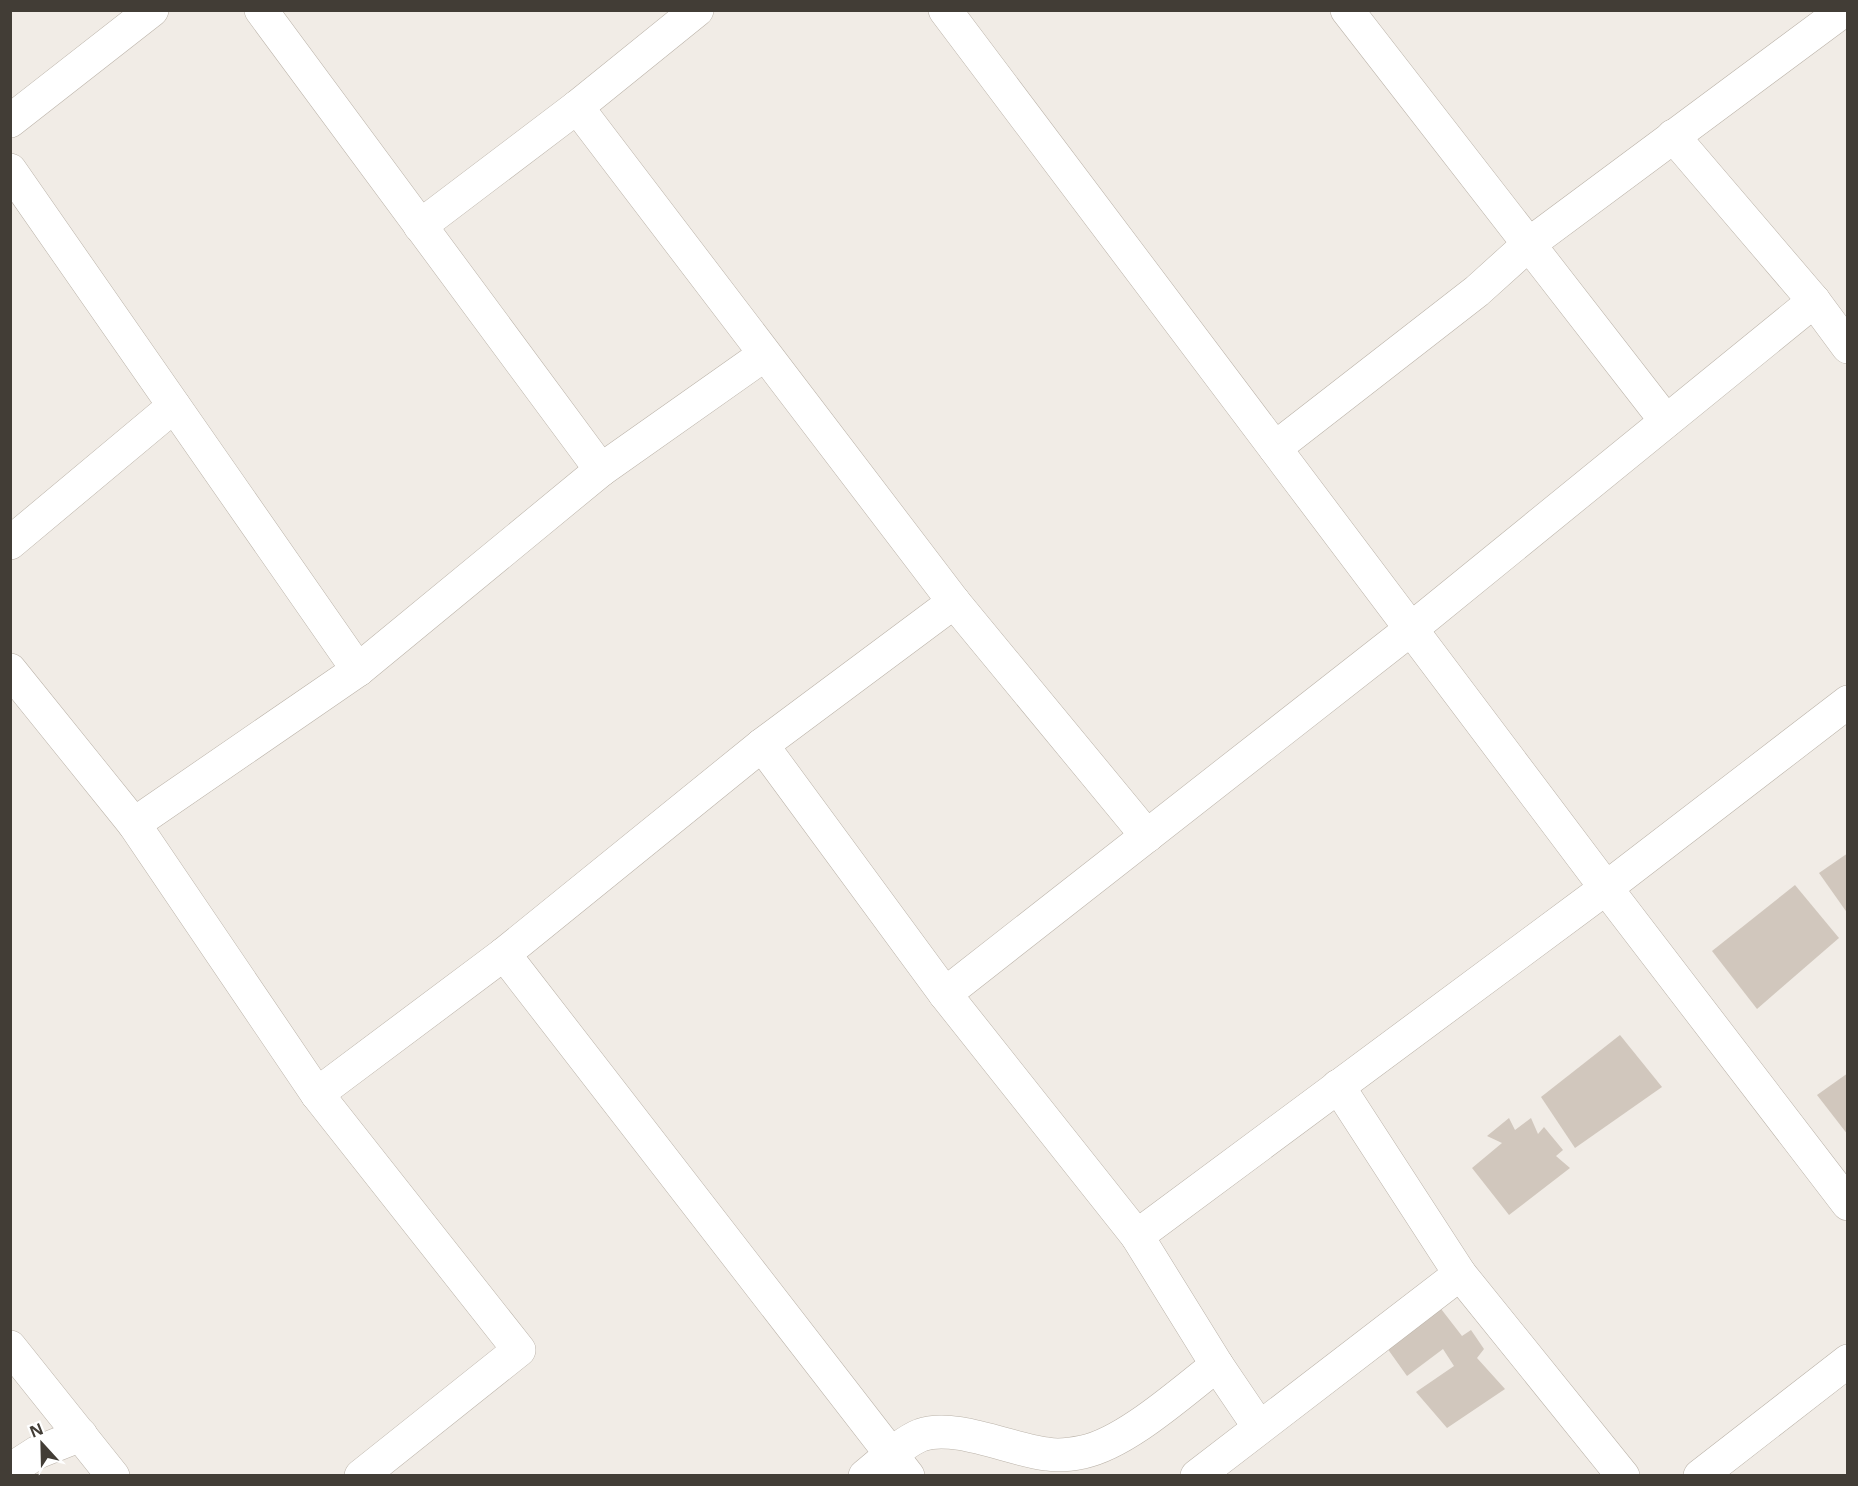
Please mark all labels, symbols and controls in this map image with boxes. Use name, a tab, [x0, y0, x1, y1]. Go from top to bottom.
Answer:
north arrow	[12, 1414, 72, 1474]
text: N	[26, 1417, 47, 1443]

